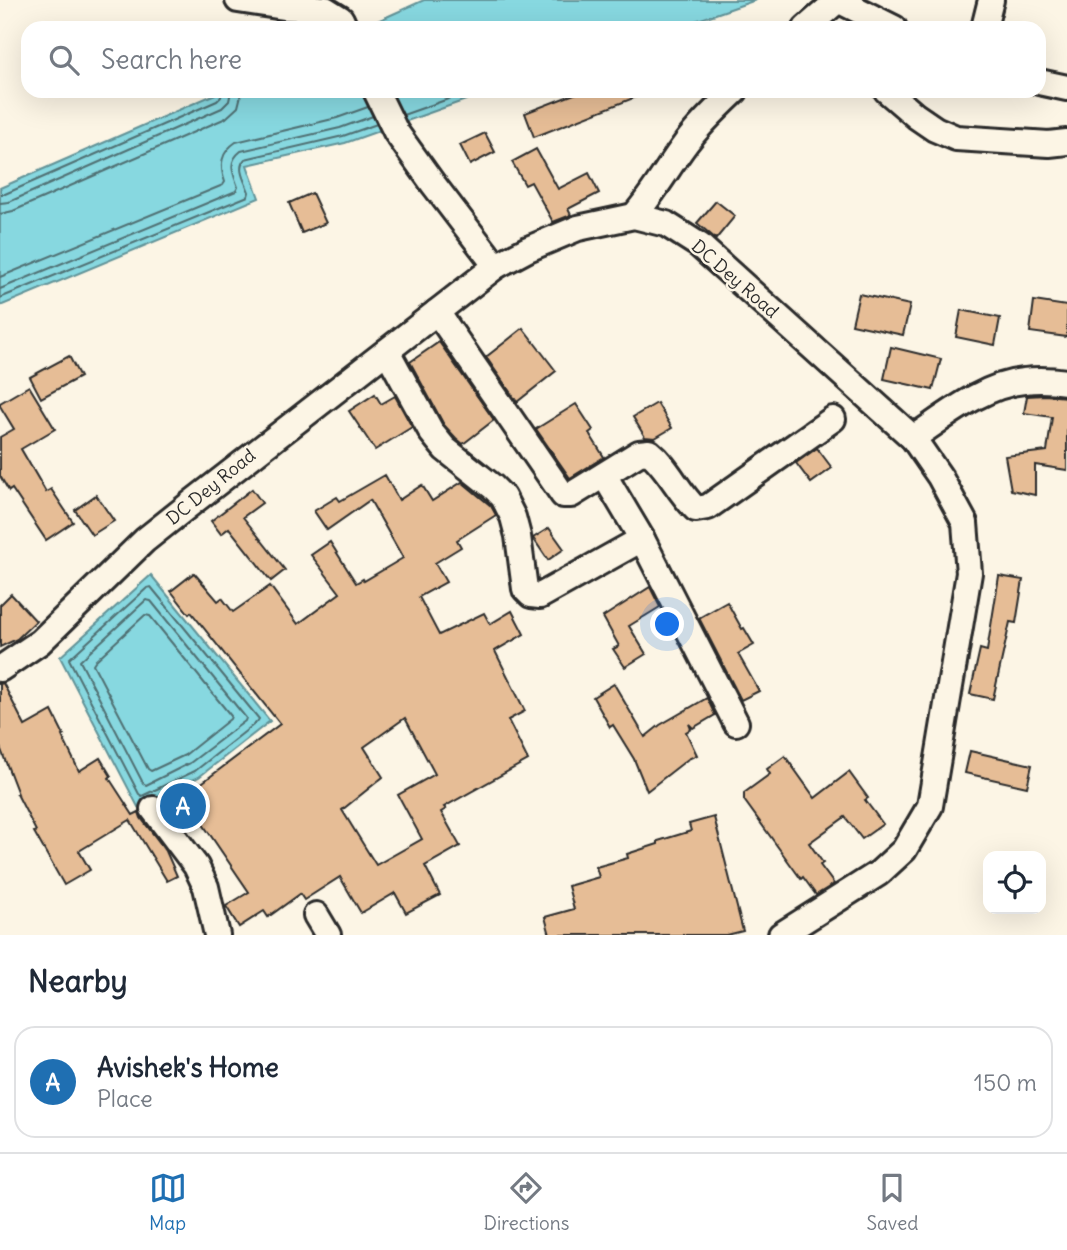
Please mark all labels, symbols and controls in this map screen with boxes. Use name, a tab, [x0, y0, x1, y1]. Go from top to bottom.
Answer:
search box	[21, 21, 1046, 98]
icon: search	[45, 41, 83, 79]
text: Search here	[101, 43, 242, 76]
street label: DC Dey Road	[687, 234, 784, 323]
street label: DC Dey Road	[161, 443, 260, 530]
your location	[650, 607, 684, 641]
pin: A	[160, 780, 206, 832]
map controls	[983, 851, 1046, 914]
button: locate	[983, 851, 1046, 914]
text: Nearby	[28, 962, 128, 1000]
text: Avishek's Home	[97, 1051, 279, 1084]
text: A	[46, 1068, 60, 1097]
text: 150 m	[974, 1068, 1037, 1097]
text: Place	[97, 1084, 153, 1113]
tab: Map	[149, 1169, 187, 1235]
tab: Directions	[484, 1169, 569, 1235]
tab: Saved	[866, 1169, 918, 1235]

